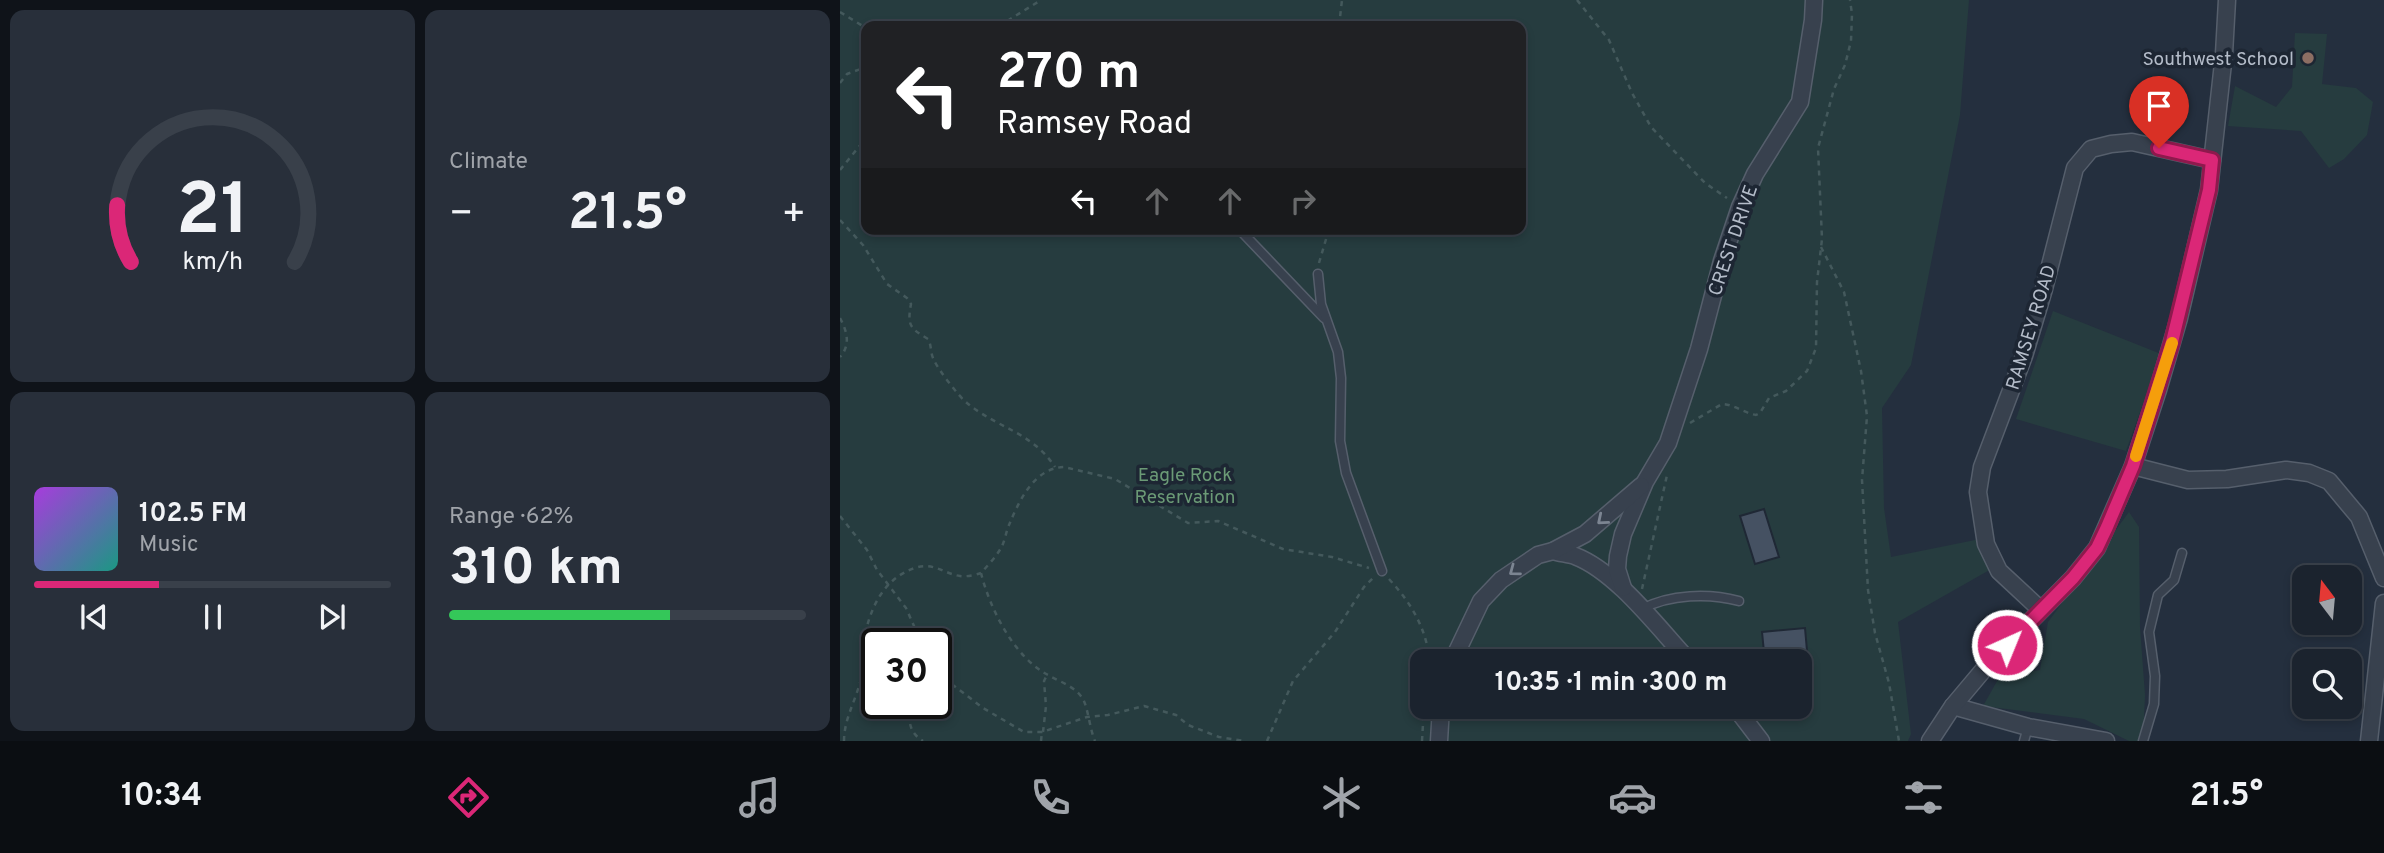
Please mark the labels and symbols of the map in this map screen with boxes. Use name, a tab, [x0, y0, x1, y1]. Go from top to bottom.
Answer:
place label: Southwest School	[2143, 48, 2294, 72]
marker: Southwest School	[2300, 50, 2316, 66]
pin	[2129, 76, 2189, 148]
street label: CREST DRIVE	[1704, 182, 1764, 299]
street label: RAMSEY ROAD	[2002, 262, 2062, 393]
park label: Eagle Rock Reservation	[1135, 464, 1235, 510]
one-way arrow	[1597, 512, 1609, 525]
one-way arrow	[1509, 562, 1522, 575]
north arrow	[2292, 565, 2362, 635]
position arrow	[1970, 608, 2044, 682]
speed limit sign: 30	[861, 628, 952, 719]

